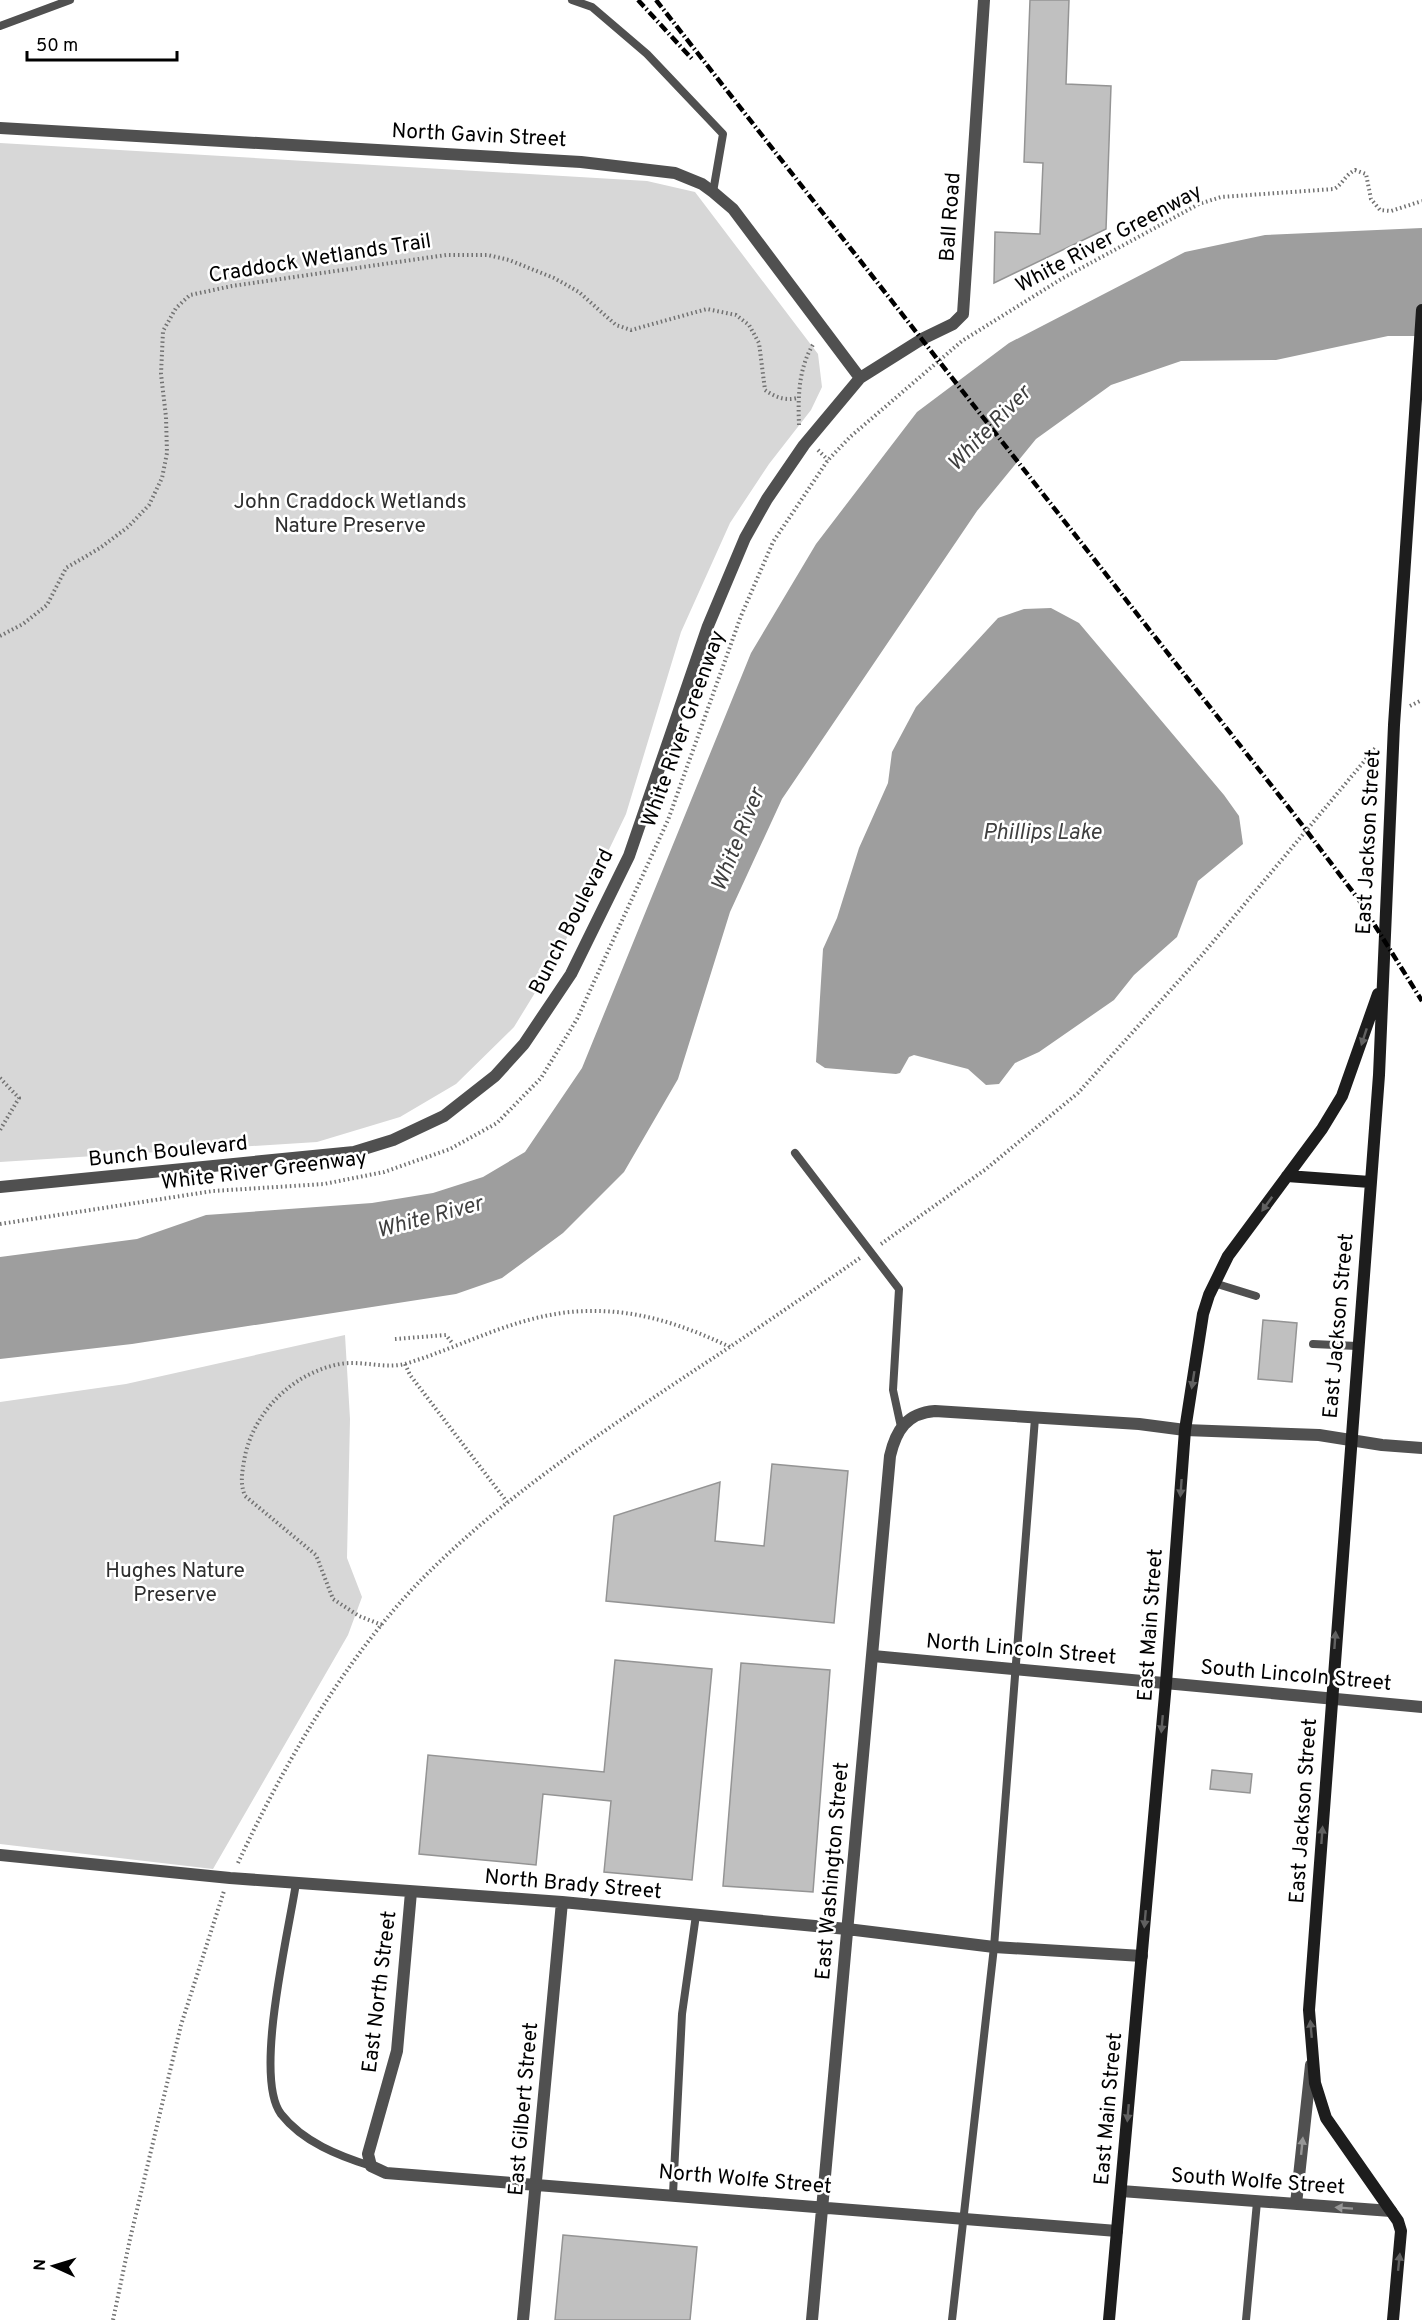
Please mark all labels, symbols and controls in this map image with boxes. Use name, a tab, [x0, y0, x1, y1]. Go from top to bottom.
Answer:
scale bar	[27, 24, 177, 62]
text: 50 m	[36, 35, 78, 58]
street label: North Gavin Street	[391, 118, 567, 154]
street label: Ball Road	[934, 171, 968, 263]
street label: White River Greenway	[1011, 178, 1207, 300]
street label: Craddock Wetlands Trail	[207, 228, 433, 290]
water label: White River	[943, 379, 1039, 478]
park label: John Craddock Wetlands Nature Preserve	[234, 489, 467, 540]
street label: White River Greenway	[636, 627, 732, 831]
street label: East Jackson Street	[1351, 748, 1387, 936]
water label: White River	[706, 783, 772, 895]
water label: Phillips Lake	[983, 820, 1102, 847]
street label: Bunch Boulevard	[524, 845, 620, 999]
one-way arrow	[1359, 1028, 1369, 1046]
street label: Bunch Boulevard	[87, 1130, 249, 1174]
street label: White River Greenway	[160, 1145, 368, 1197]
water label: White River	[374, 1190, 488, 1245]
one-way arrow	[1261, 1196, 1273, 1211]
street label: East Jackson Street	[1317, 1232, 1361, 1420]
one-way arrow	[1188, 1370, 1197, 1389]
one-way arrow	[1176, 1479, 1185, 1498]
street label: East Main Street	[1132, 1548, 1170, 1702]
park label: Hughes Nature Preserve	[105, 1558, 245, 1609]
street label: North Lincoln Street	[925, 1628, 1117, 1672]
one-way arrow	[1331, 1631, 1340, 1650]
street label: South Lincoln Street	[1199, 1654, 1393, 1698]
one-way arrow	[1157, 1715, 1167, 1734]
street label: East Jackson Street	[1284, 1717, 1324, 1905]
street label: East Washington Street	[810, 1761, 856, 1981]
one-way arrow	[1317, 1825, 1326, 1844]
street label: North Brady Street	[483, 1864, 663, 1906]
street label: East North Street	[357, 1909, 403, 2075]
one-way arrow	[1140, 1909, 1150, 1928]
one-way arrow	[1306, 2020, 1315, 2039]
street label: East Gilbert Street	[503, 2021, 545, 2197]
street label: East Main Street	[1089, 2031, 1129, 2187]
one-way arrow	[1123, 2103, 1133, 2122]
one-way arrow	[1297, 2136, 1307, 2155]
street label: North Wolfe Street	[657, 2159, 833, 2201]
street label: South Wolfe Street	[1170, 2162, 1346, 2202]
one-way arrow	[1334, 2203, 1353, 2212]
north arrow	[24, 2236, 84, 2296]
one-way arrow	[1394, 2252, 1403, 2271]
text: N	[31, 2259, 51, 2272]

